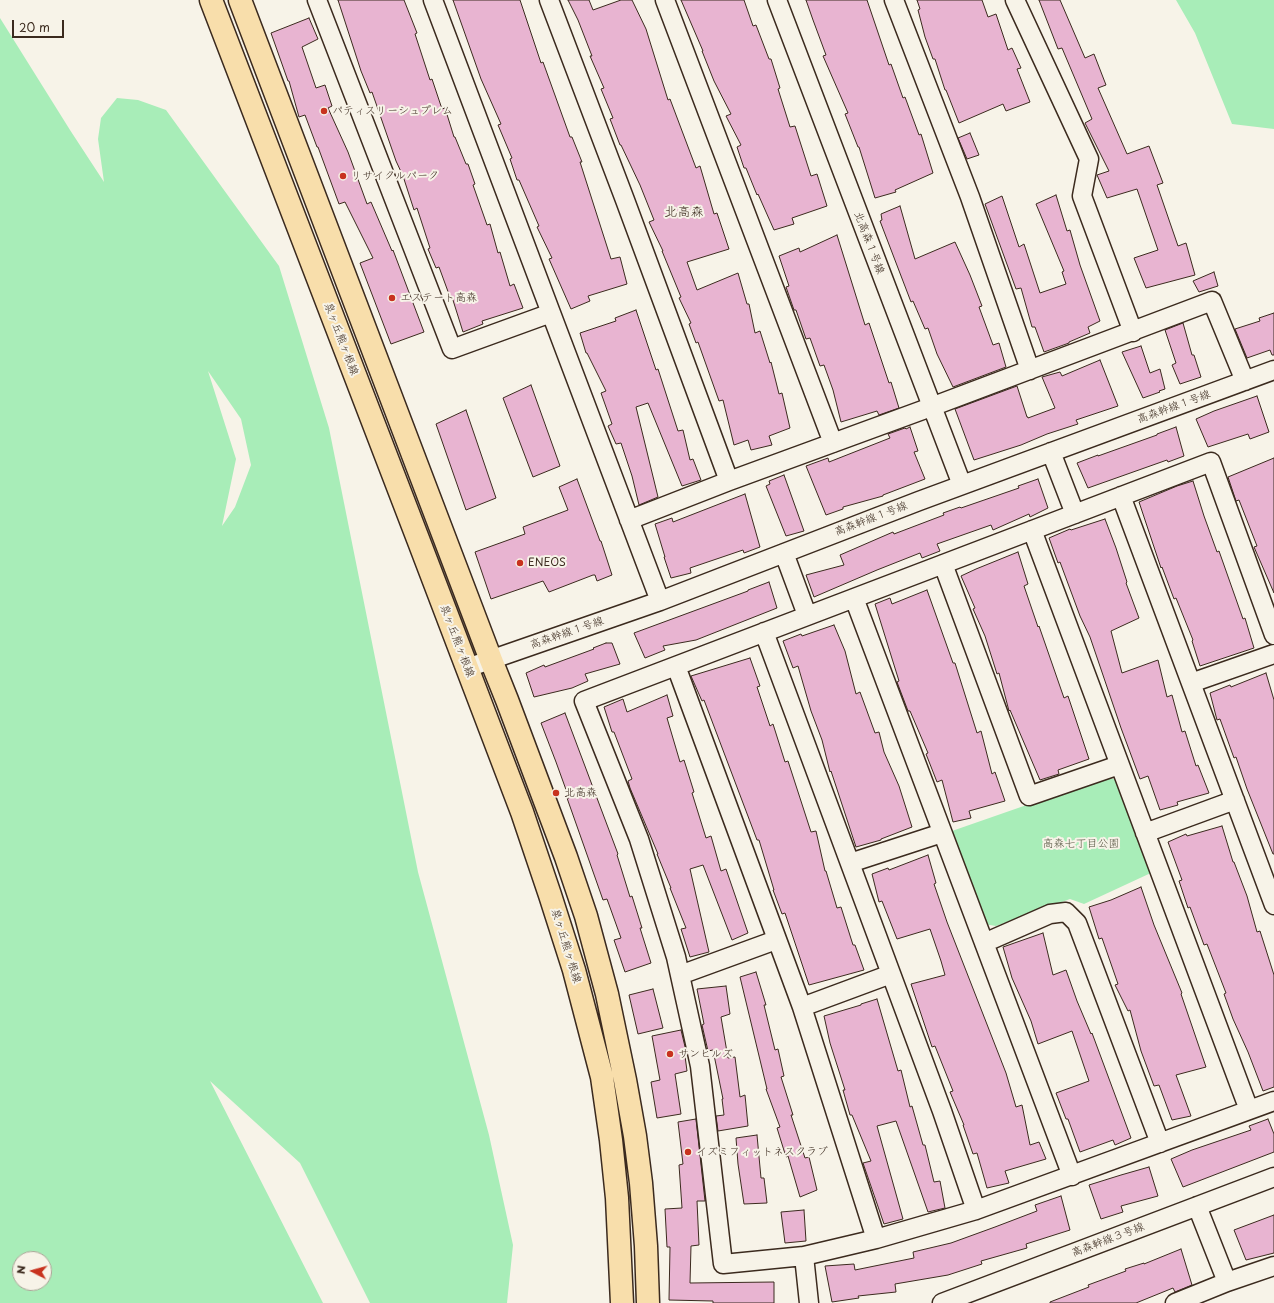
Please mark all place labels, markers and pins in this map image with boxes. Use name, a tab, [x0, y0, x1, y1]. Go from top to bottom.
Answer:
place label: パティスリーシュプレム	[332, 104, 453, 118]
marker: パティスリーシュプレム	[319, 106, 329, 116]
place label: リサイクルパーク	[351, 169, 439, 183]
marker: リサイクルパーク	[338, 171, 348, 181]
place label: エステート高森	[400, 291, 477, 305]
marker: エステート高森	[387, 293, 397, 303]
place label: ENEOS	[528, 556, 566, 570]
marker: ENEOS	[515, 558, 525, 568]
place label: 北高森	[564, 786, 597, 800]
marker: 北高森	[551, 788, 561, 798]
place label: サンヒルズ	[678, 1047, 733, 1061]
marker: サンヒルズ	[665, 1049, 675, 1059]
place label: イズミフィットネスクラブ	[696, 1145, 828, 1159]
marker: イズミフィットネスクラブ	[683, 1147, 693, 1157]

